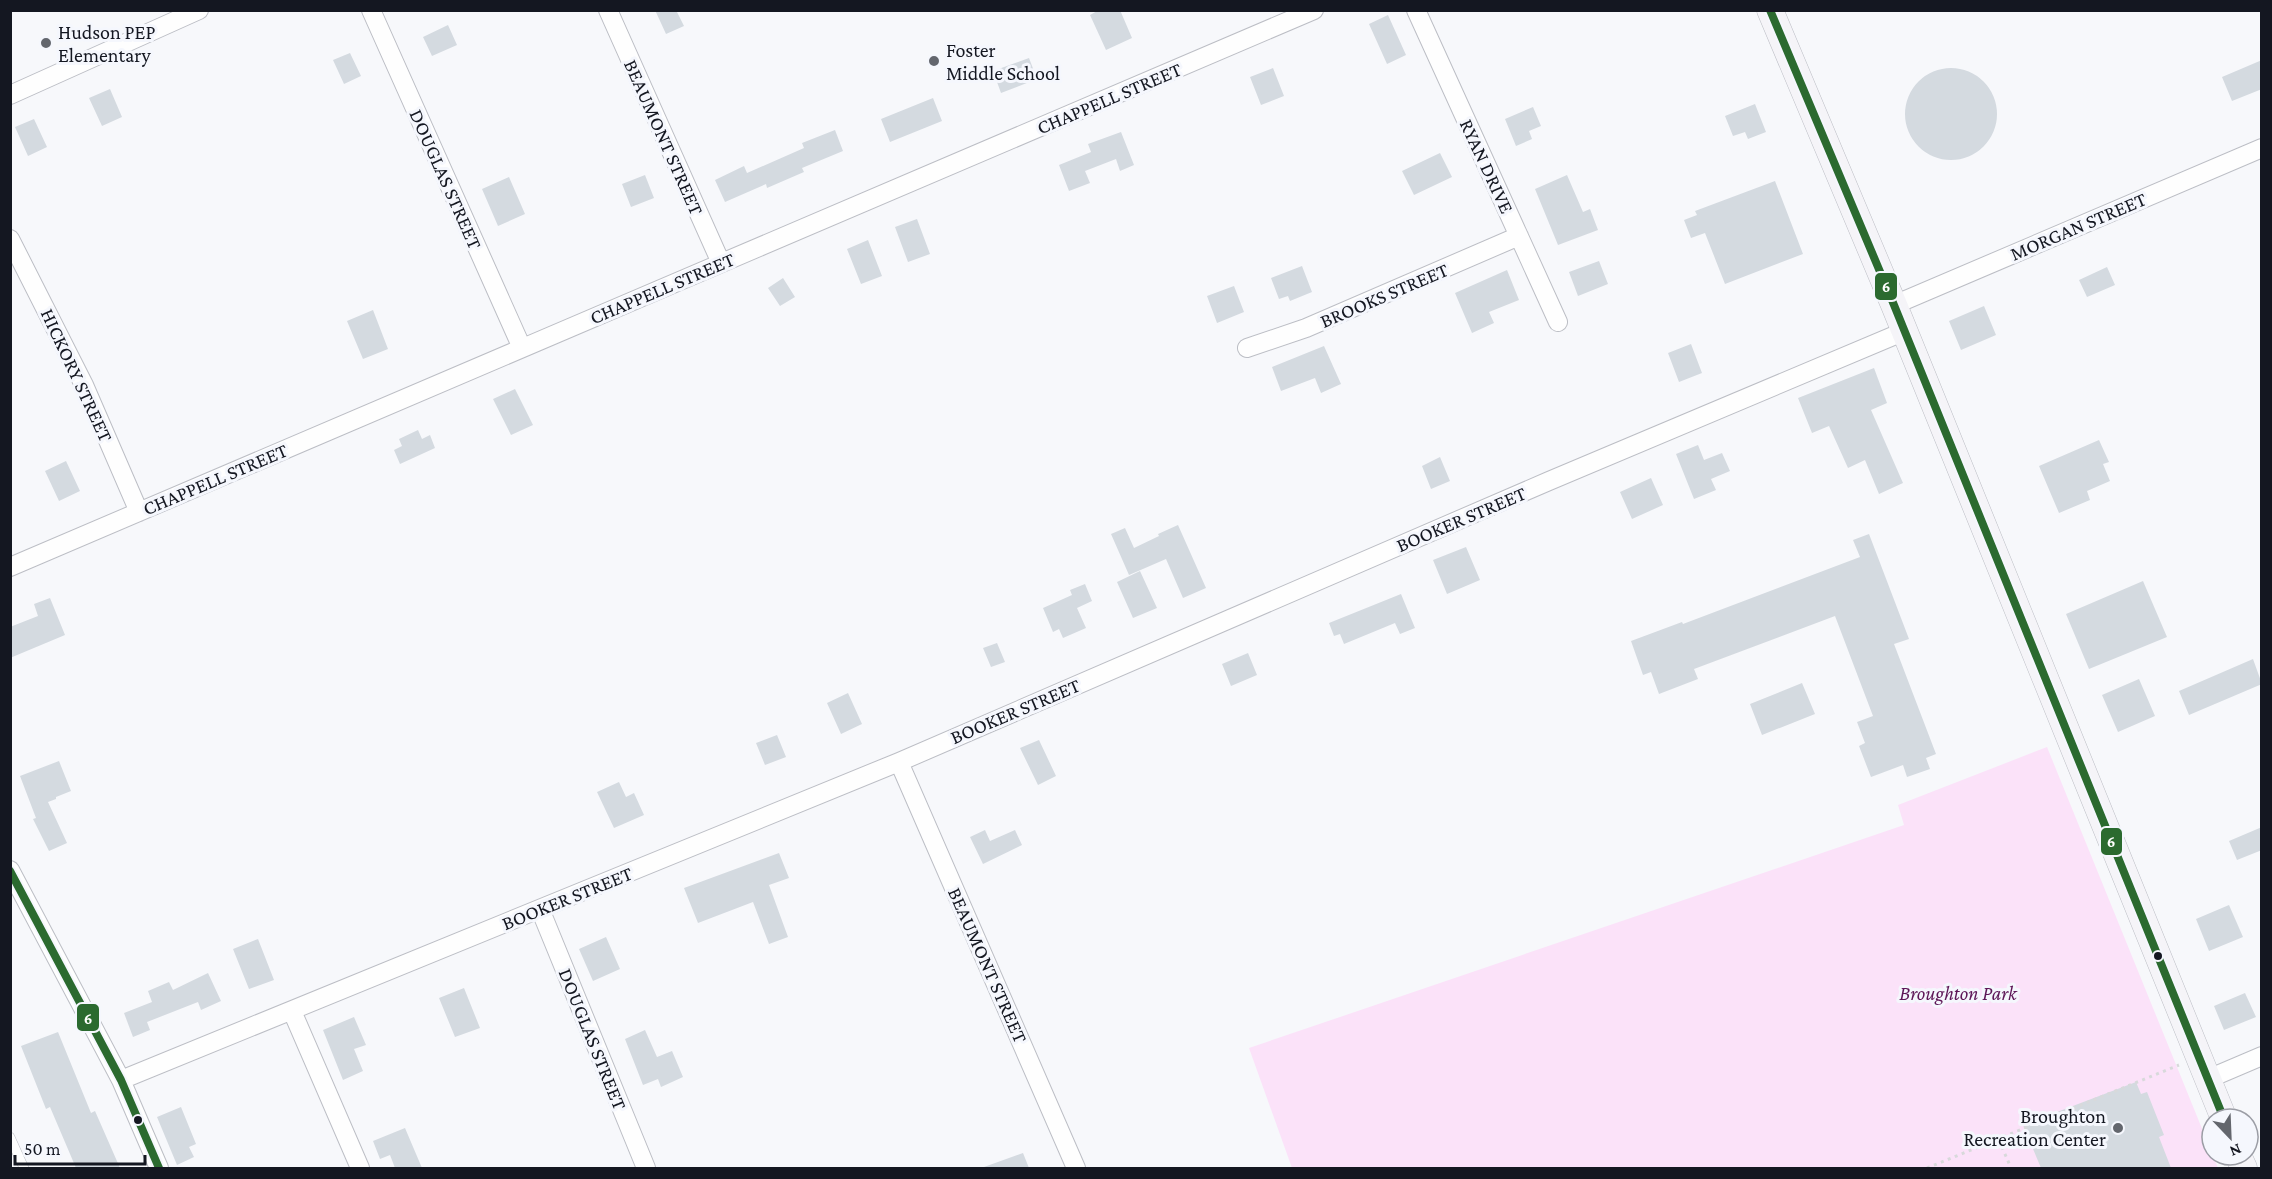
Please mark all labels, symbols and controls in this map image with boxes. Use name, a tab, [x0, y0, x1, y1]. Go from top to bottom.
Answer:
place label: Hudson PEP Elementary	[58, 21, 155, 67]
marker: Hudson PEP Elementary	[39, 36, 53, 50]
place label: Foster Middle School	[946, 39, 1060, 84]
marker: Foster Middle School	[927, 54, 941, 68]
street label: BEAUMONT STREET	[620, 56, 708, 218]
street label: CHAPPELL STREET	[1033, 58, 1185, 138]
street label: DOUGLAS STREET	[405, 106, 487, 252]
street label: RYAN DRIVE	[1456, 115, 1518, 217]
street label: MORGAN STREET	[2007, 187, 2149, 265]
street label: CHAPPELL STREET	[586, 248, 738, 328]
street label: BROOKS STREET	[1317, 258, 1451, 332]
line badge: 6	[1874, 272, 1898, 301]
text: 6	[1882, 278, 1890, 295]
street label: HICKORY STREET	[37, 305, 118, 445]
street label: CHAPPELL STREET	[139, 439, 291, 519]
street label: BOOKER STREET	[1393, 482, 1529, 556]
street label: BOOKER STREET	[947, 674, 1083, 748]
line badge: 6	[2100, 827, 2123, 856]
text: 6	[2107, 833, 2115, 850]
street label: BOOKER STREET	[499, 862, 636, 934]
street label: BEAUMONT STREET	[944, 884, 1032, 1046]
unlabelled marker	[2152, 950, 2164, 962]
street label: DOUGLAS STREET	[555, 965, 631, 1113]
park label: Broughton Park	[1899, 982, 2018, 1005]
line badge: 6	[76, 1003, 100, 1032]
text: 6	[84, 1010, 92, 1027]
place label: Broughton Recreation Center	[1963, 1105, 2106, 1150]
north arrow	[2200, 1107, 2260, 1167]
unlabelled marker	[132, 1114, 144, 1126]
marker: Broughton Recreation Center	[2111, 1121, 2125, 1135]
scale bar	[15, 1128, 146, 1166]
text: 50 m	[24, 1139, 61, 1159]
text: N	[2227, 1140, 2244, 1160]

